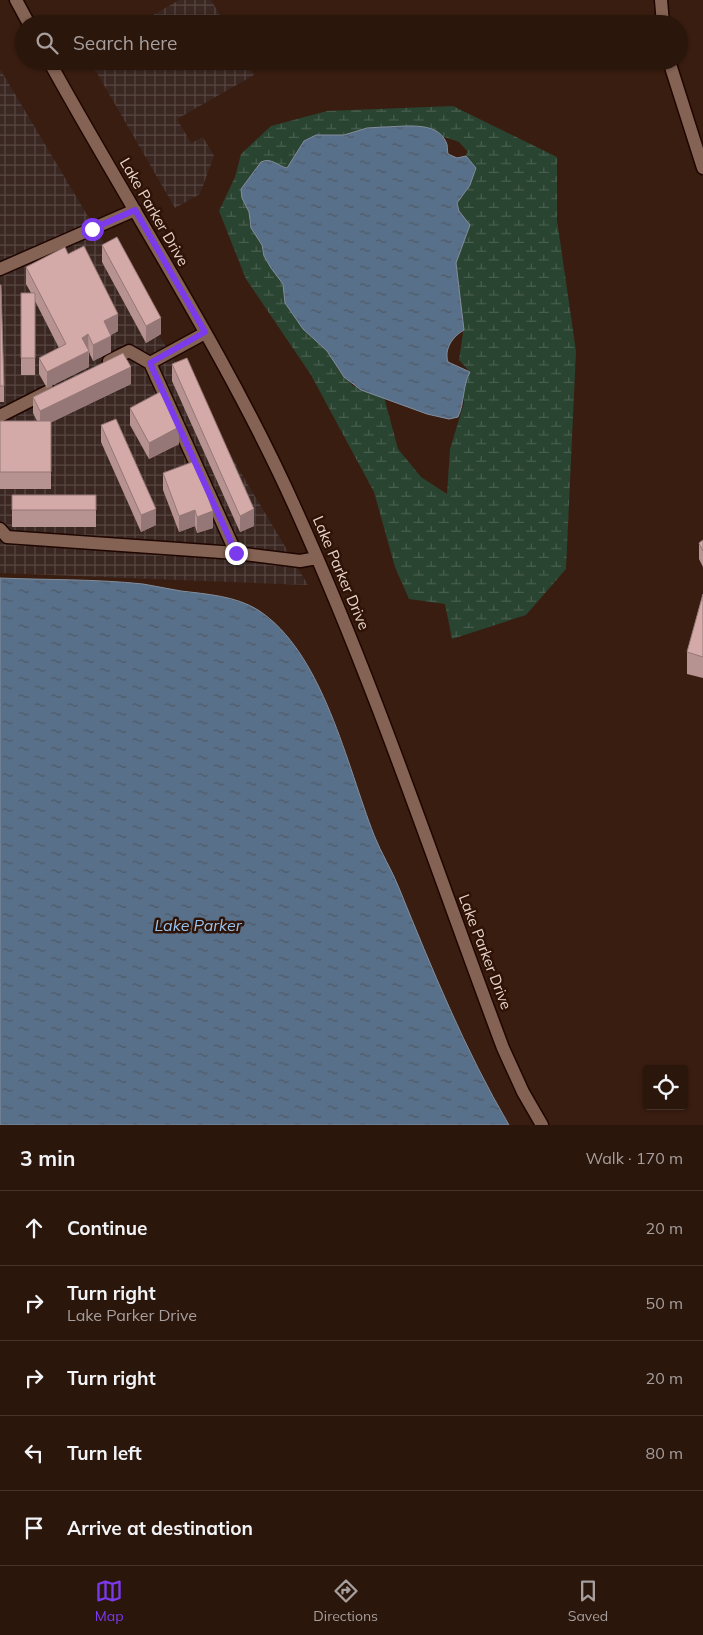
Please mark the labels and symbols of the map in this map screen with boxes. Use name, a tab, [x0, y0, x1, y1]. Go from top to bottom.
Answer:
street label: Lake Parker Drive	[116, 154, 193, 269]
route start	[81, 218, 104, 241]
street label: Lake Parker Drive	[309, 513, 374, 633]
route end	[225, 542, 248, 565]
street label: Lake Parker Drive	[455, 891, 516, 1012]
water label: Lake Parker	[154, 915, 243, 935]

